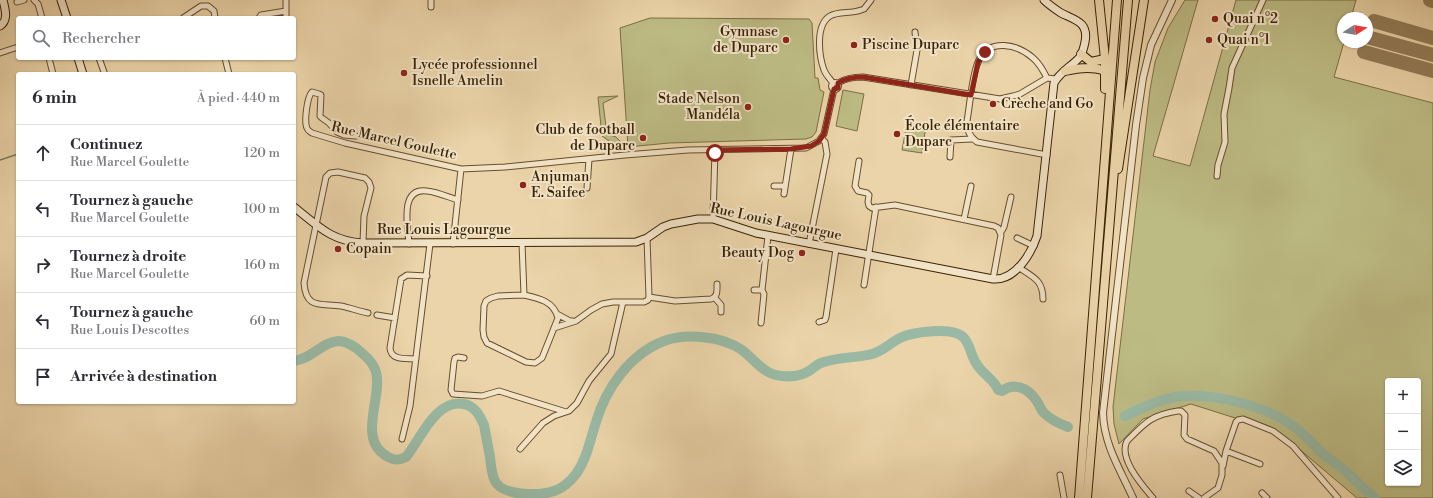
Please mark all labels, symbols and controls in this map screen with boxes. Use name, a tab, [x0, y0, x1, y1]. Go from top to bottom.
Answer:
place label: Quai n°2	[1223, 10, 1278, 28]
north arrow	[1337, 12, 1373, 48]
marker: Quai n°2	[1210, 14, 1220, 24]
search box	[16, 16, 296, 60]
place label: Gymnase de Duparc	[713, 23, 778, 57]
icon: search	[30, 27, 52, 49]
text: Rechercher	[62, 29, 141, 48]
place label: Quai n°1	[1217, 31, 1270, 49]
marker: Gymnase de Duparc	[781, 35, 791, 45]
marker: Quai n°1	[1204, 35, 1214, 45]
place label: Piscine Duparc	[862, 36, 959, 54]
marker: Piscine Duparc	[849, 40, 859, 50]
route end	[976, 43, 994, 61]
place label: Lycée professionnel Isnelle Amelin	[412, 56, 538, 90]
marker: Lycée professionnel Isnelle Amelin	[399, 68, 409, 78]
text: 6 min	[32, 87, 77, 109]
text: À pied · 440 m	[197, 90, 280, 106]
place label: Stade Nelson Mandéla	[658, 90, 741, 124]
place label: Crèche and Go	[1001, 95, 1093, 113]
marker: Crèche and Go	[988, 99, 998, 109]
marker: Stade Nelson Mandéla	[743, 102, 753, 112]
place label: École élémentaire Duparc	[905, 115, 1020, 151]
street label: Rue Marcel Goulette	[329, 118, 459, 164]
place label: Club de football de Duparc	[536, 121, 635, 155]
marker: École élémentaire Duparc	[892, 129, 902, 139]
marker: Club de football de Duparc	[638, 133, 648, 143]
text: Continuez	[70, 135, 142, 154]
icon: ahead	[32, 142, 54, 164]
route start	[706, 144, 724, 162]
text: 120 m	[244, 145, 280, 161]
text: Rue Marcel Goulette	[70, 154, 189, 170]
place label: Anjuman E. Saifee	[530, 168, 590, 202]
marker: Anjuman E. Saifee	[518, 180, 528, 190]
text: Tournez à gauche	[70, 191, 193, 210]
icon: left	[32, 198, 54, 220]
street label: Rue Louis Lagourgue	[709, 199, 843, 245]
text: 100 m	[244, 201, 280, 217]
text: Rue Marcel Goulette	[70, 210, 189, 226]
street label: Rue Louis Lagourgue	[377, 221, 511, 239]
place label: Copain	[346, 240, 392, 258]
marker: Copain	[333, 244, 343, 254]
place label: Beauty Dog	[720, 244, 795, 262]
text: Tournez à droite	[70, 247, 186, 266]
marker: Beauty Dog	[797, 248, 807, 258]
icon: right	[32, 254, 54, 276]
text: 160 m	[244, 257, 280, 273]
text: Rue Marcel Goulette	[70, 266, 189, 282]
text: Tournez à gauche	[70, 303, 193, 322]
icon: left	[32, 310, 54, 332]
text: 60 m	[249, 313, 280, 329]
text: Rue Louis Descottes	[70, 322, 189, 338]
icon: arrive	[32, 366, 54, 388]
text: Arrivée à destination	[70, 367, 217, 386]
map controls	[1385, 378, 1421, 486]
button: +	[1385, 378, 1421, 414]
button: −	[1385, 414, 1421, 450]
button: layers	[1385, 450, 1421, 486]

